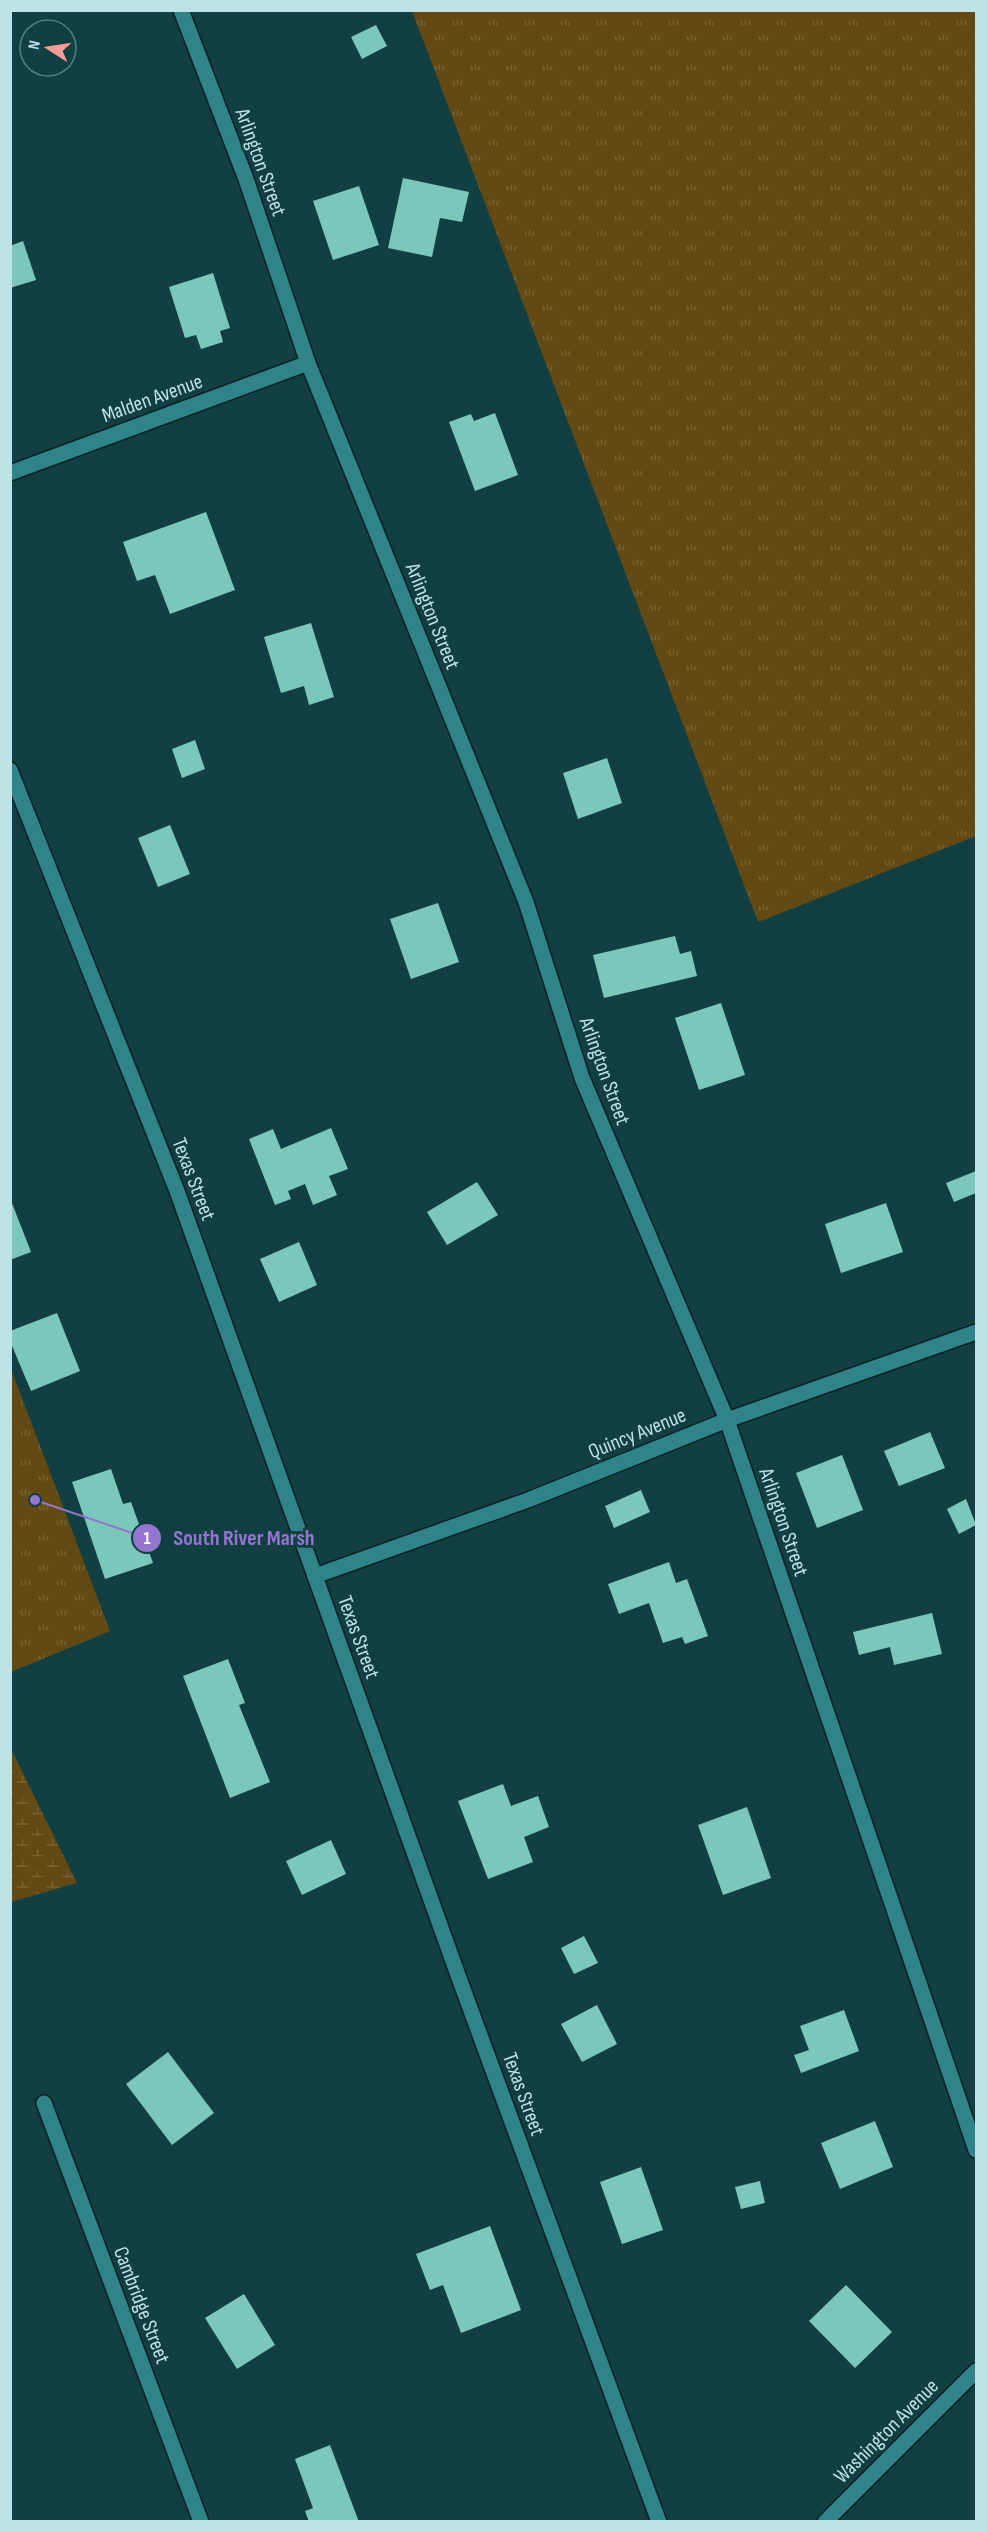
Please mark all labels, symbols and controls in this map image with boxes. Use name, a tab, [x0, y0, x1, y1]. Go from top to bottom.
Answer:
north arrow	[18, 18, 78, 78]
text: N	[25, 39, 45, 51]
street label: Arlington Street	[229, 104, 292, 219]
street label: Malden Avenue	[98, 369, 206, 428]
street label: Arlington Street	[399, 558, 465, 673]
street label: Arlington Street	[573, 1013, 636, 1128]
street label: Texas Street	[166, 1134, 221, 1224]
street label: Quincy Avenue	[585, 1403, 690, 1464]
street label: Arlington Street	[753, 1464, 814, 1579]
callout: South River Marsh	[132, 1518, 327, 1558]
text: South River Marsh	[173, 1525, 315, 1552]
text: 1	[143, 1528, 151, 1549]
street label: Texas Street	[332, 1592, 385, 1682]
street label: Texas Street	[497, 2049, 550, 2139]
street label: Cambridge Street	[108, 2243, 175, 2367]
street label: Washington Avenue	[829, 2374, 944, 2489]

